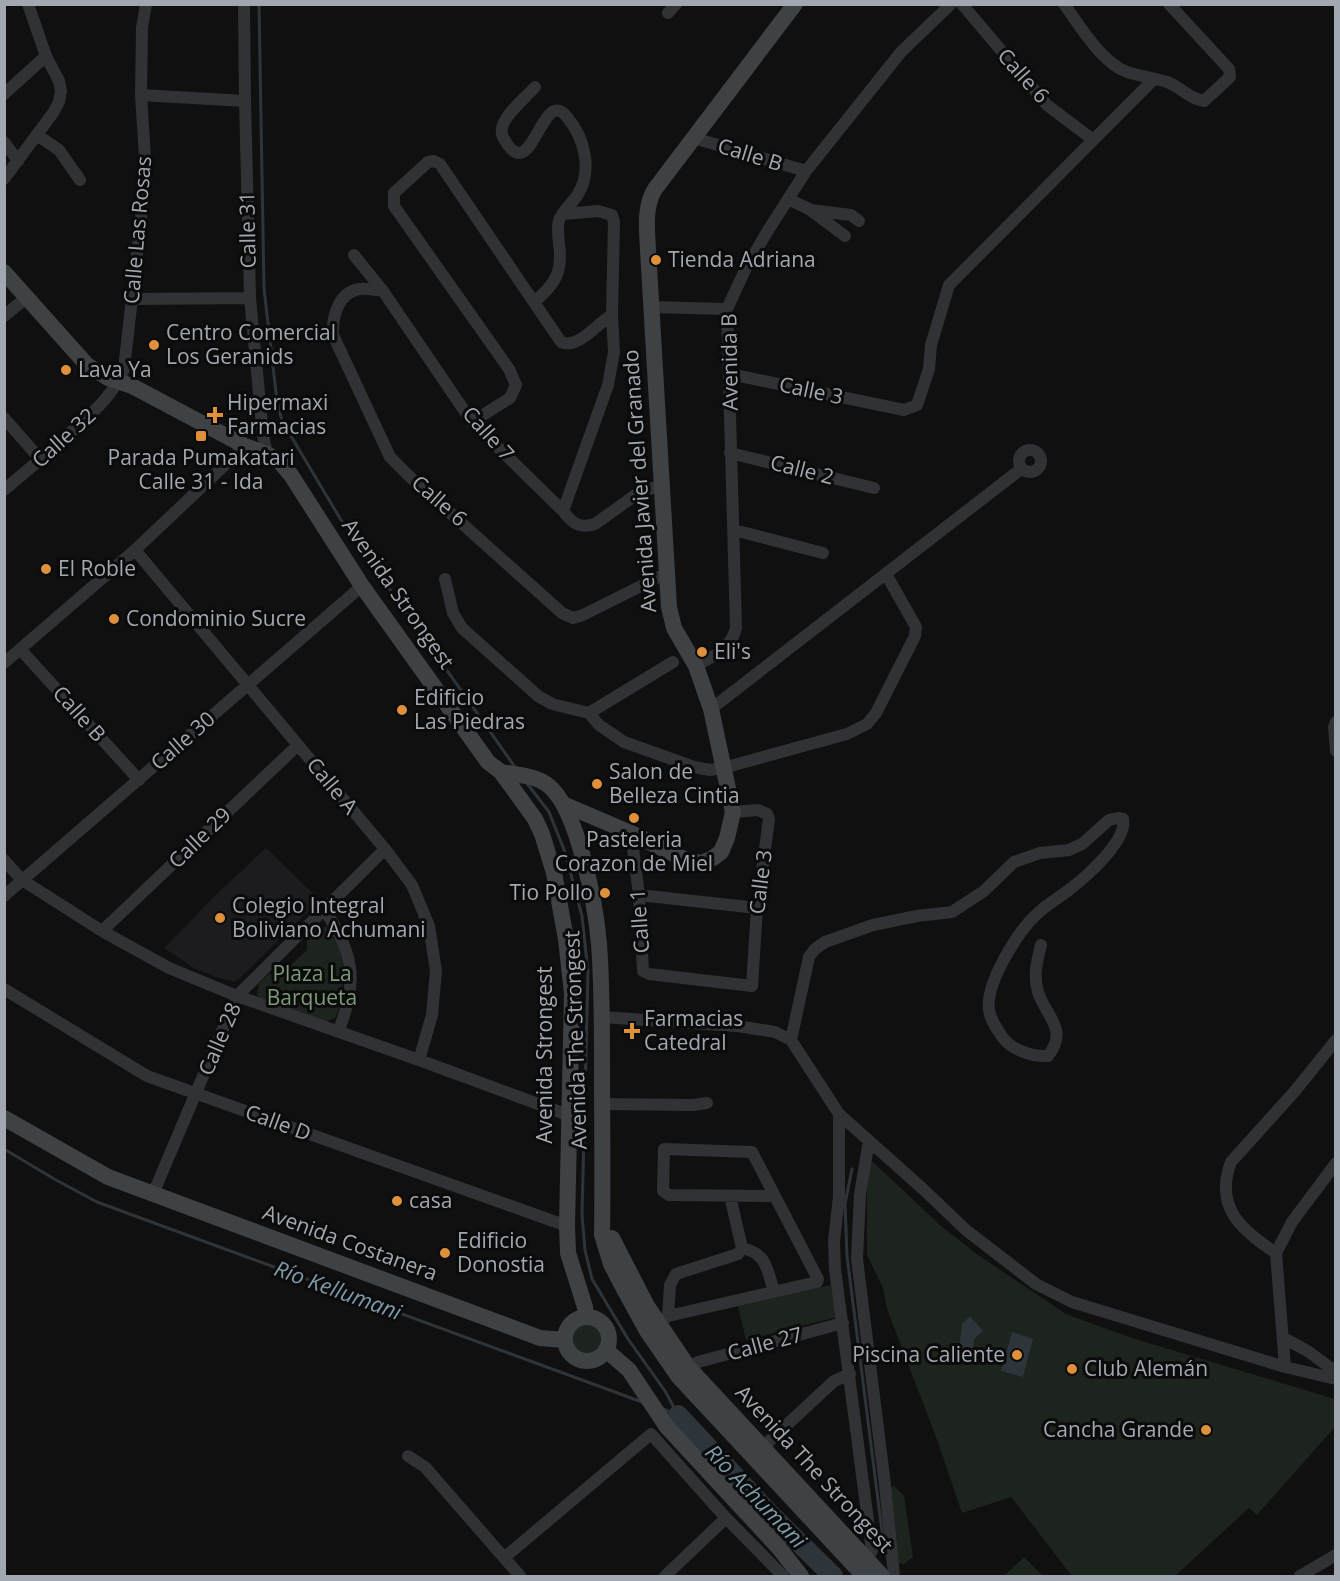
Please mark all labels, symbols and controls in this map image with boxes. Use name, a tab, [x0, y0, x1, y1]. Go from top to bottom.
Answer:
street label: Calle 6	[992, 42, 1056, 109]
street label: Calle B	[714, 131, 786, 177]
street label: Calle Las Rosas	[117, 155, 157, 305]
street label: Calle 31	[232, 191, 262, 269]
place label: Tienda Adriana	[668, 245, 816, 273]
marker: Tienda Adriana	[649, 253, 663, 267]
street label: Avenida B	[714, 313, 744, 411]
place label: Centro Comercial Los Geranids	[166, 318, 336, 370]
marker: Centro Comercial Los Geranids	[147, 338, 161, 352]
street label: Avenida Javier del Granado	[616, 349, 662, 614]
place label: Lava Ya	[78, 355, 152, 383]
marker: Lava Ya	[59, 363, 73, 377]
street label: Calle 3	[777, 370, 846, 410]
place label: Hipermaxi Farmacias	[227, 388, 328, 440]
street label: Calle 7	[457, 400, 521, 467]
street label: Calle 32	[25, 401, 101, 473]
marker: Hipermaxi Farmacias	[208, 408, 222, 422]
marker: Parada Pumakatari Calle 31 - Ida	[194, 429, 208, 443]
place label: Parada Pumakatari Calle 31 - Ida	[108, 443, 294, 495]
street label: Calle 2	[767, 448, 837, 490]
street label: Calle 6	[406, 468, 473, 532]
street label: Avenida Strongest	[336, 513, 461, 674]
place label: El Roble	[58, 554, 136, 582]
marker: El Roble	[39, 562, 53, 576]
place label: Condominio Sucre	[126, 604, 306, 632]
marker: Condominio Sucre	[107, 612, 121, 626]
place label: Eli's	[714, 637, 751, 665]
marker: Eli's	[695, 645, 709, 659]
street label: Calle B	[47, 679, 112, 747]
place label: Edificio Las Piedras	[414, 683, 525, 735]
marker: Edificio Las Piedras	[395, 703, 409, 717]
street label: Calle 30	[144, 704, 220, 776]
street label: Calle A	[301, 751, 365, 820]
place label: Salon de Belleza Cintia	[609, 757, 740, 809]
marker: Salon de Belleza Cintia	[590, 777, 604, 791]
street label: Calle 29	[162, 801, 237, 874]
marker: Pasteleria Corazon de Miel	[627, 811, 641, 825]
place label: Pasteleria Corazon de Miel	[555, 825, 713, 877]
street label: Calle 3	[742, 848, 778, 916]
place label: Tio Pollo	[510, 878, 593, 906]
marker: Tio Pollo	[598, 886, 612, 900]
street label: Calle 1	[623, 888, 655, 954]
place label: Colegio Integral Boliviano Achumani	[232, 891, 426, 943]
marker: Colegio Integral Boliviano Achumani	[213, 911, 227, 925]
street label: Avenida The Strongest	[557, 930, 593, 1150]
park label: Plaza La Barqueta	[267, 959, 357, 1011]
street label: Avenida Strongest	[530, 966, 558, 1144]
street label: Calle 28	[191, 998, 247, 1079]
place label: Farmacias Catedral	[644, 1004, 743, 1056]
marker: Farmacias Catedral	[625, 1024, 639, 1038]
street label: Calle D	[242, 1097, 315, 1147]
place label: casa	[409, 1186, 452, 1214]
marker: casa	[390, 1194, 404, 1208]
street label: Avenida Costanera	[259, 1197, 441, 1287]
place label: Edificio Donostia	[457, 1226, 545, 1278]
marker: Edificio Donostia	[438, 1246, 452, 1260]
water label: Río Kellumani	[271, 1252, 406, 1326]
street label: Calle 27	[724, 1320, 805, 1366]
place label: Piscina Caliente	[852, 1340, 1005, 1368]
marker: Piscina Caliente	[1010, 1348, 1024, 1362]
place label: Club Alemán	[1084, 1354, 1208, 1382]
marker: Club Alemán	[1065, 1362, 1079, 1376]
street label: Avenida The Strongest	[730, 1379, 900, 1558]
place label: Cancha Grande	[1043, 1415, 1194, 1443]
marker: Cancha Grande	[1199, 1423, 1213, 1437]
water label: Río Achumani	[699, 1437, 814, 1554]

